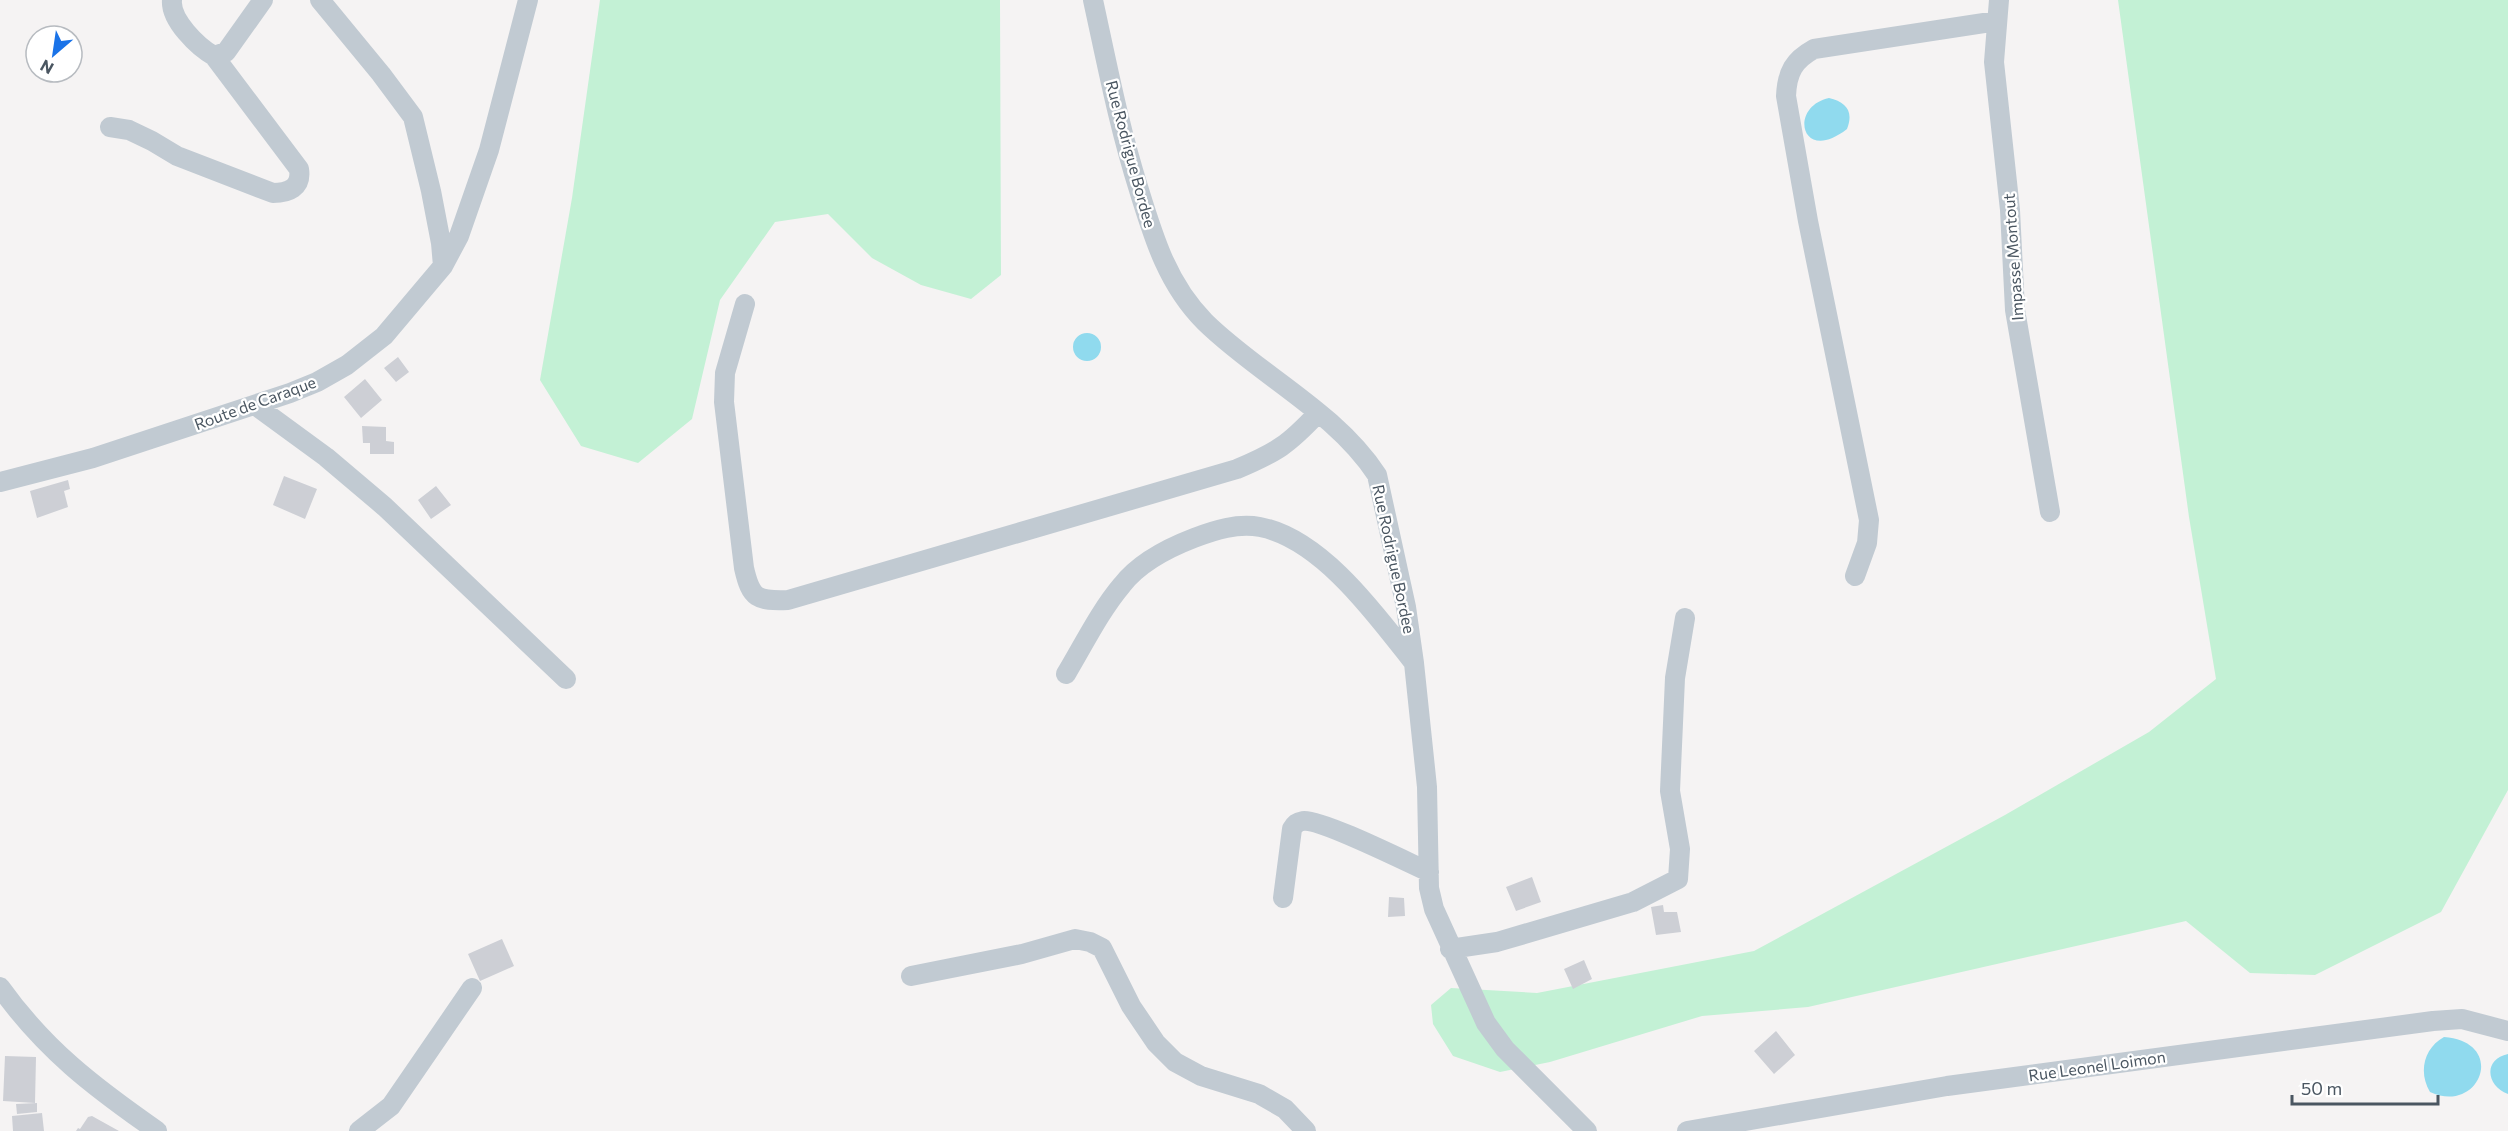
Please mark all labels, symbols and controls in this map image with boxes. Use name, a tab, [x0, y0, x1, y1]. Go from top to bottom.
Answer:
north arrow	[24, 24, 84, 84]
text: N	[37, 56, 56, 79]
street label: Rue Rodrigue Bordee	[1103, 78, 1160, 230]
street label: Impasse Montout	[1999, 192, 2026, 321]
street label: Route de Caraque	[191, 372, 318, 433]
street label: Rue Rodrigue Bordee	[1369, 483, 1420, 635]
street label: Rue Leonel Loimon	[2027, 1046, 2167, 1085]
scale bar	[2292, 1068, 2438, 1106]
text: 50 m	[2301, 1077, 2342, 1099]

